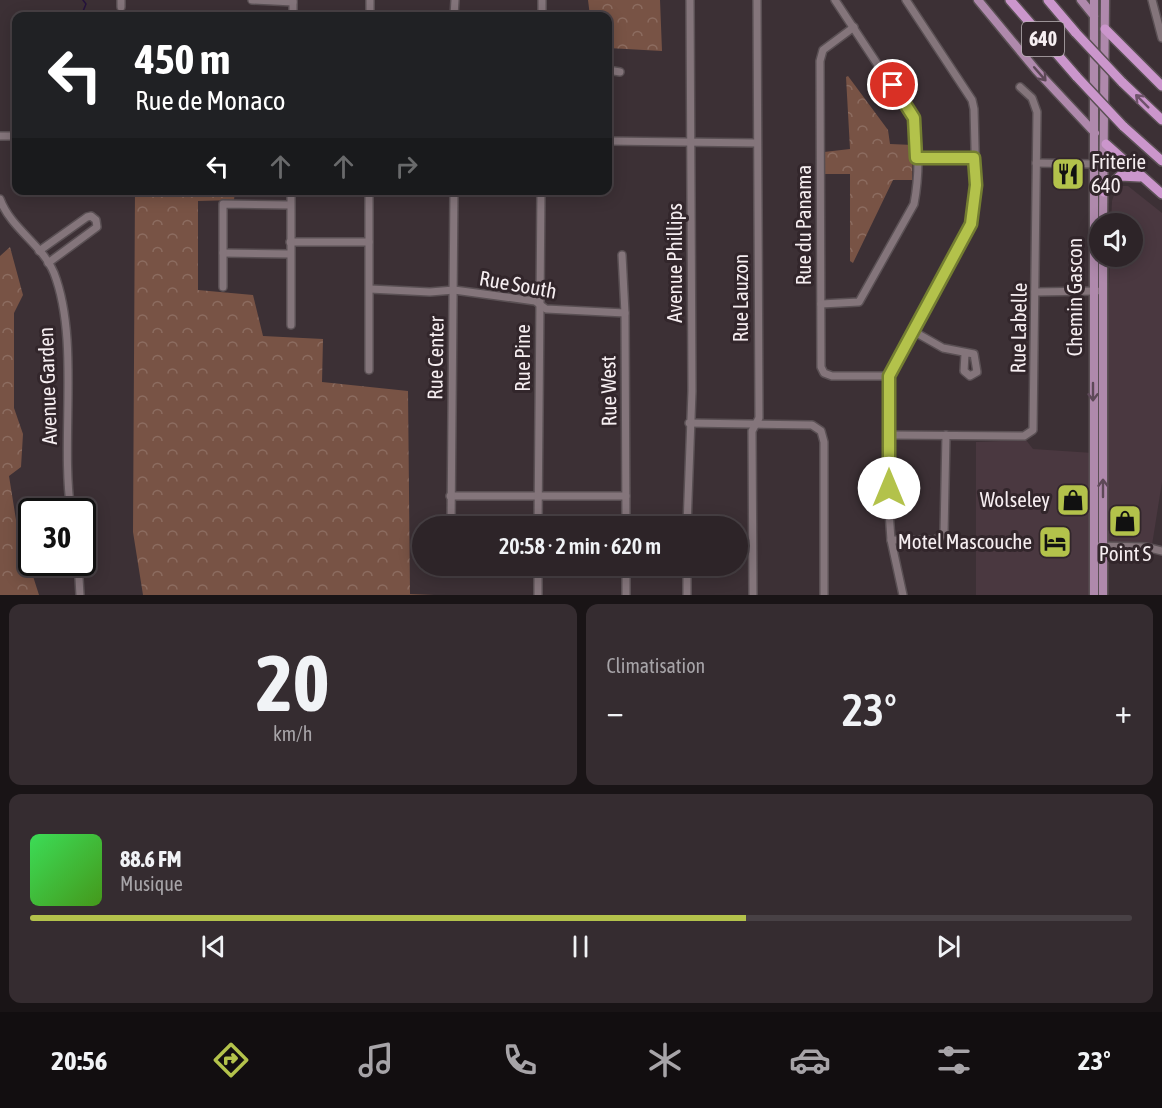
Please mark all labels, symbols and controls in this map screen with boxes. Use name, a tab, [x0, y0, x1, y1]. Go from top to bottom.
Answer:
road number: 640	[1022, 22, 1064, 56]
text: 450 m	[135, 35, 230, 83]
icon: left	[36, 36, 114, 114]
pin	[867, 59, 918, 110]
one-way arrow	[1033, 66, 1046, 82]
icon: arrive	[876, 68, 909, 101]
text: Rue de Monaco	[135, 85, 285, 116]
one-way arrow	[1135, 94, 1150, 109]
place label: Friterie 640	[1091, 149, 1146, 197]
icon: left	[201, 150, 234, 183]
icon: ahead	[264, 150, 297, 183]
icon: ahead	[327, 150, 360, 183]
icon: right	[390, 150, 423, 183]
restaurant icon: Friterie 640	[1050, 156, 1086, 192]
street label: Rue du Panama	[791, 165, 815, 285]
street label: Avenue Phillips	[662, 203, 686, 323]
map controls	[1089, 213, 1143, 267]
button: sound	[1089, 213, 1143, 267]
street label: Chemin Gascon	[1062, 238, 1086, 356]
street label: Rue Lauzon	[728, 254, 752, 342]
street label: Rue South	[478, 265, 559, 303]
street label: Rue Labelle	[1005, 282, 1031, 374]
street label: Rue Center	[422, 315, 448, 400]
street label: Rue Pine	[510, 324, 534, 392]
street label: Avenue Garden	[33, 327, 61, 445]
street label: Rue West	[595, 355, 621, 427]
one-way arrow	[1087, 381, 1099, 401]
position arrow	[857, 456, 921, 520]
one-way arrow	[1097, 478, 1109, 498]
shop icon: Wolseley	[1055, 482, 1091, 518]
place label: Wolseley	[980, 487, 1050, 511]
speed limit sign: 30	[18, 498, 96, 576]
shop icon: Point S	[1107, 503, 1143, 539]
hotel icon: Motel Mascouche	[1037, 524, 1073, 560]
place label: Motel Mascouche	[898, 529, 1032, 553]
text: 20:58 · 2 min · 620 m	[499, 533, 661, 559]
place label: Point S	[1099, 541, 1152, 565]
text: 20	[256, 638, 329, 728]
text: Climatisation	[607, 654, 705, 677]
text: 23°	[842, 684, 897, 736]
text: −	[607, 692, 624, 730]
text: +	[1115, 692, 1132, 730]
text: km/h	[273, 722, 313, 745]
text: 88.6 FM	[120, 846, 182, 872]
text: Musique	[120, 872, 183, 895]
icon: previous	[197, 930, 230, 963]
icon: pause	[564, 930, 597, 963]
icon: next	[932, 930, 965, 963]
icon: directions	[210, 1039, 252, 1081]
icon: music	[355, 1039, 397, 1081]
icon: phone	[499, 1039, 541, 1081]
icon: climate	[644, 1039, 686, 1081]
icon: car	[789, 1039, 831, 1081]
icon: filters	[933, 1039, 975, 1081]
text: 20:56	[51, 1045, 107, 1076]
text: 23°	[1078, 1045, 1111, 1076]

